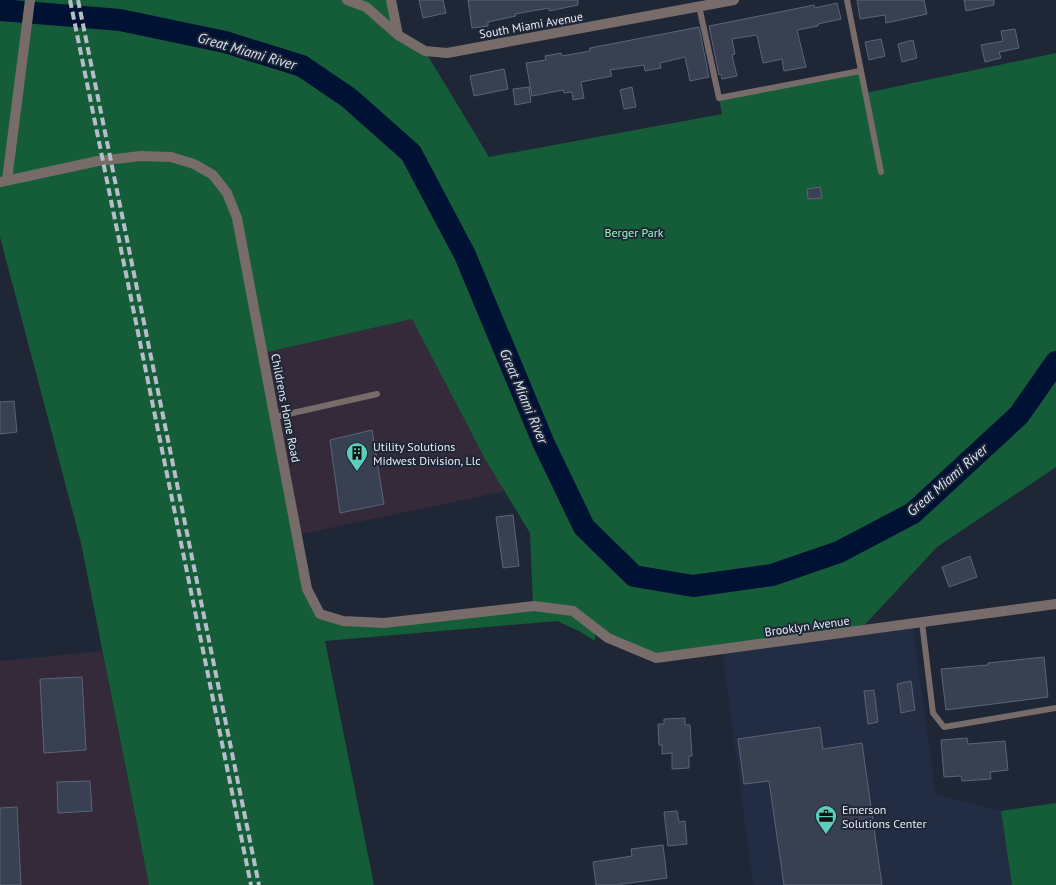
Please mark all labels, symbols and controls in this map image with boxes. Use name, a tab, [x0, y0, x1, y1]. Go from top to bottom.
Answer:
street label: South Miami Avenue	[478, 8, 584, 42]
water label: Great Miami River	[196, 28, 300, 74]
park label: Berger Park	[604, 225, 664, 240]
water label: Great Miami River	[496, 346, 553, 448]
street label: Childrens Home Road	[268, 352, 304, 464]
place label: Utility Solutions Midwest Division, Llc	[373, 439, 481, 468]
water label: Great Miami River	[903, 439, 992, 520]
building icon: Utility Solutions Midwest Division, Llc	[345, 441, 369, 472]
street label: Brooklyn Avenue	[764, 613, 850, 639]
place label: Emerson Solutions Center	[842, 802, 927, 831]
office icon: Emerson Solutions Center	[814, 804, 838, 835]

